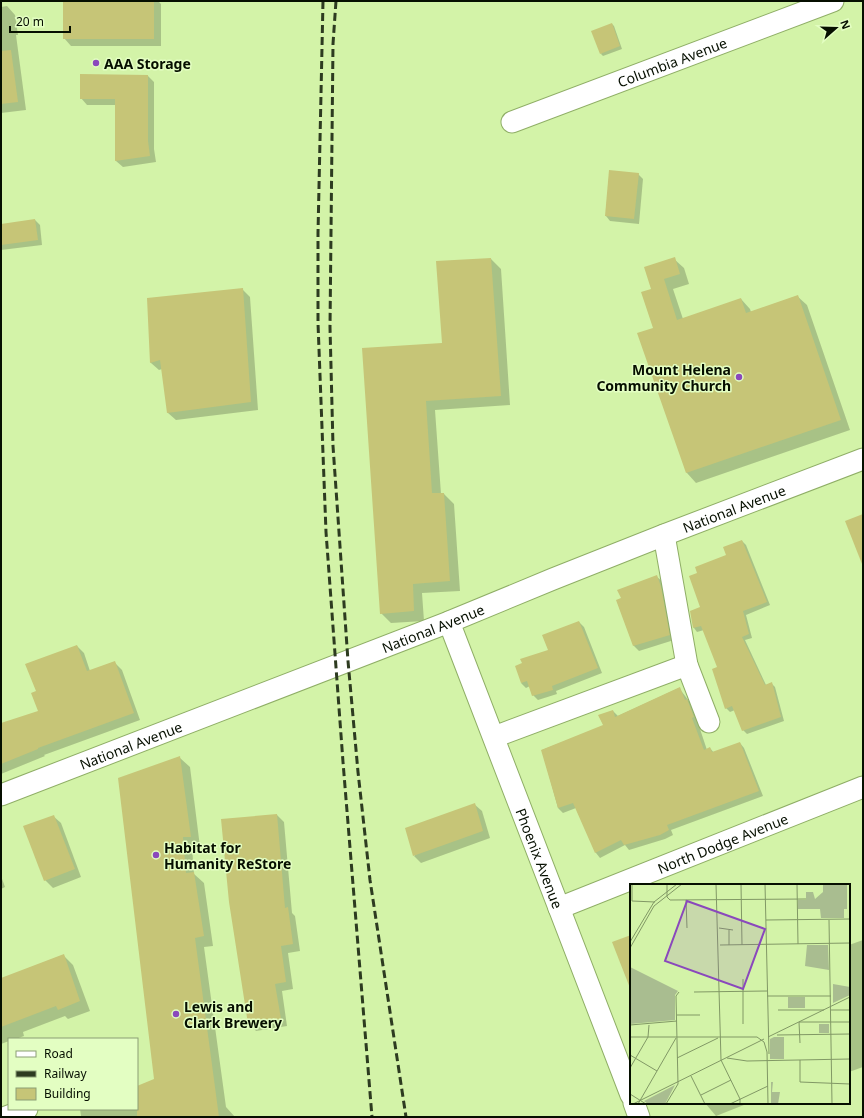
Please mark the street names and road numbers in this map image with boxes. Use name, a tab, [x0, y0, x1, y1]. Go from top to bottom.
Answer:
street label: Columbia Avenue	[615, 32, 730, 91]
street label: National Avenue	[680, 480, 788, 537]
street label: National Avenue	[379, 599, 487, 657]
street label: National Avenue	[77, 716, 185, 773]
street label: Phoenix Avenue	[512, 805, 568, 911]
street label: North Dodge Avenue	[654, 808, 791, 877]

